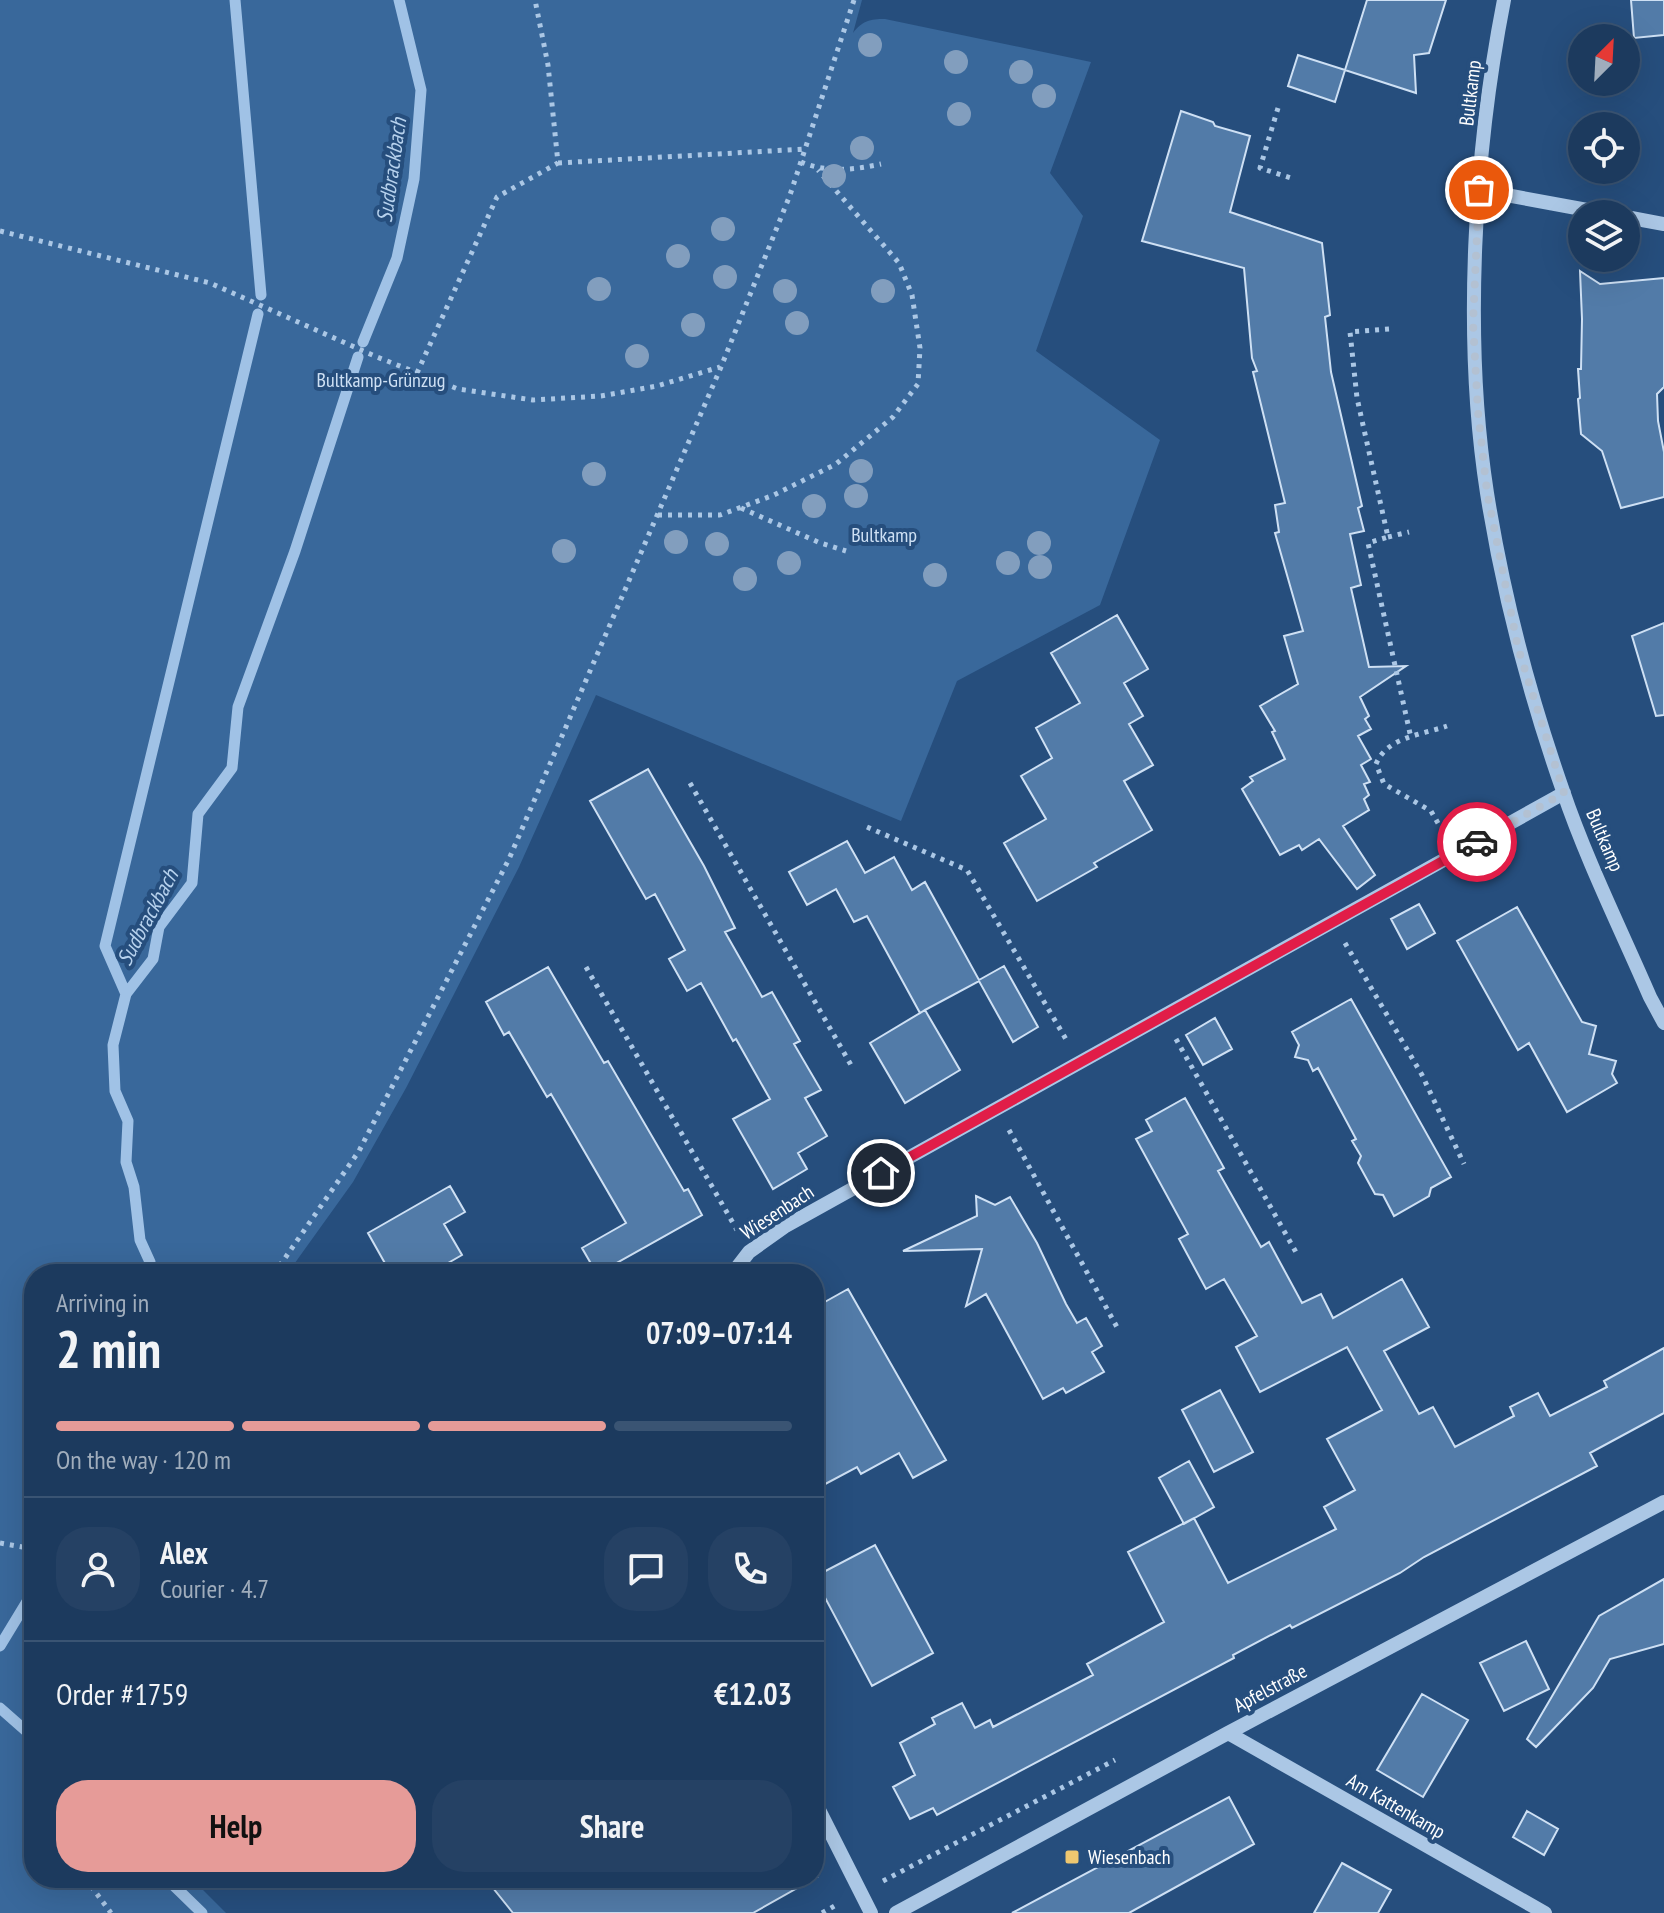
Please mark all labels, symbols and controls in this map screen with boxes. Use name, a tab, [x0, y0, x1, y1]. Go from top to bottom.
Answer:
north arrow	[1568, 24, 1640, 96]
map controls	[1568, 24, 1640, 272]
street label: Bultkamp	[1453, 59, 1487, 127]
button: locate	[1568, 112, 1640, 184]
water label: Sudbrackbach	[370, 115, 412, 224]
pin	[1445, 156, 1513, 224]
icon: bag	[1457, 168, 1501, 212]
button: layers	[1568, 200, 1640, 272]
park label: Bultkamp-Grünzug	[317, 367, 445, 393]
park label: Bultkamp	[851, 522, 917, 548]
courier	[1437, 802, 1517, 882]
street label: Bultkamp	[1580, 805, 1630, 875]
icon: car	[1455, 820, 1499, 864]
water label: Sudbrackbach	[110, 863, 185, 970]
pin	[847, 1139, 915, 1207]
icon: home	[859, 1151, 903, 1195]
street label: Wiesenbach	[735, 1179, 819, 1245]
text: Arriving in	[56, 1286, 149, 1319]
text: 07:09–07:14	[646, 1313, 792, 1352]
text: 2 min	[56, 1315, 161, 1382]
text: On the way · 120 m	[56, 1443, 231, 1476]
button: person	[56, 1527, 140, 1611]
button: chat	[604, 1527, 688, 1611]
button: phone	[708, 1527, 792, 1611]
text: Alex	[160, 1533, 208, 1572]
text: Courier · 4.7	[160, 1572, 269, 1605]
street label: Apfelstraße	[1229, 1658, 1311, 1718]
text: Order #1759	[56, 1674, 188, 1713]
text: €12.03	[714, 1674, 792, 1713]
street label: Am Kattenkamp	[1342, 1767, 1450, 1845]
button: Help	[56, 1780, 416, 1872]
button: Share	[432, 1780, 792, 1872]
place label: Wiesenbach	[1088, 1844, 1170, 1870]
marker: Wiesenbach	[1063, 1848, 1081, 1866]

